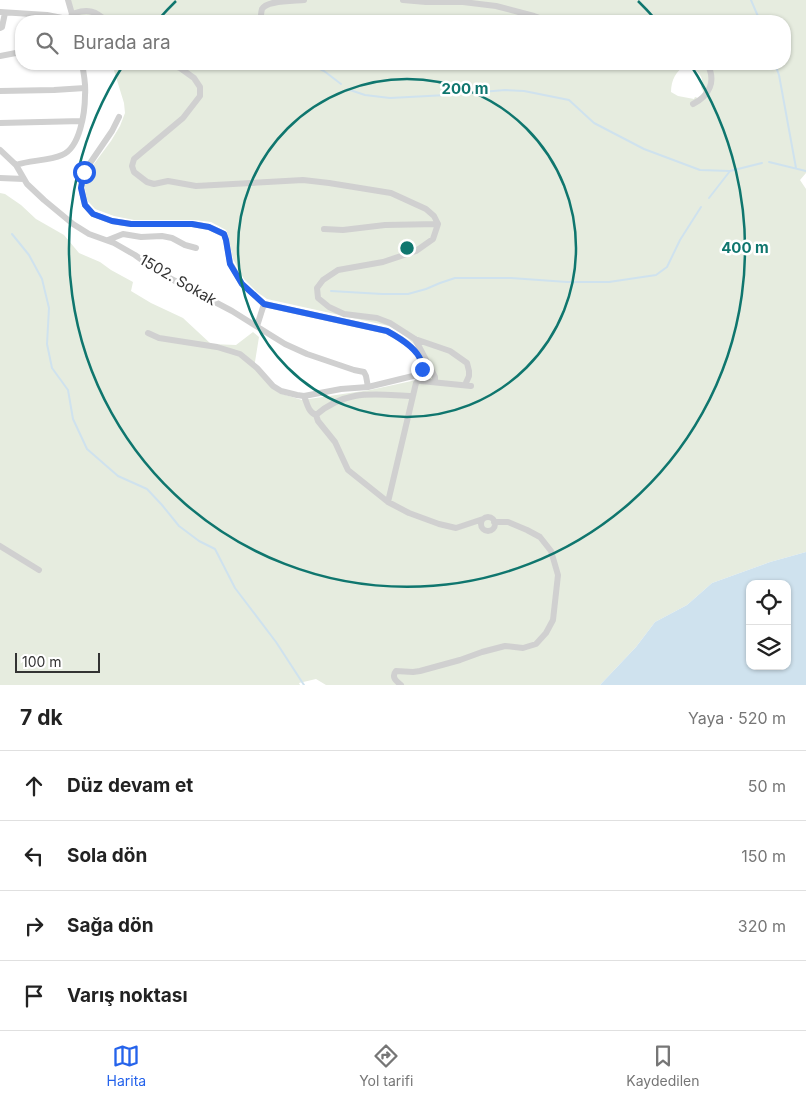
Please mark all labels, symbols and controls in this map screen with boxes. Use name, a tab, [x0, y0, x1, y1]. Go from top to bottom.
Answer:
search box	[15, 15, 791, 70]
icon: search	[33, 29, 61, 57]
text: Burada ara	[73, 31, 171, 54]
text: 200 m	[442, 79, 488, 98]
route start	[73, 161, 96, 184]
text: 400 m	[721, 238, 769, 257]
centre of rings	[398, 239, 416, 257]
street label: 1502. Sokak	[136, 250, 221, 310]
route end	[411, 358, 434, 381]
map controls	[746, 580, 791, 670]
button: locate	[746, 580, 791, 625]
button: layers	[746, 625, 791, 670]
scale bar	[15, 650, 100, 673]
text: 100 m	[22, 653, 62, 670]
text: 7 dk	[20, 705, 63, 730]
text: Yaya · 520 m	[688, 708, 786, 728]
icon: ahead	[20, 772, 48, 800]
text: Düz devam et	[67, 774, 193, 797]
text: 50 m	[748, 776, 786, 796]
icon: left	[20, 842, 48, 870]
text: Sola dön	[67, 844, 147, 867]
text: 150 m	[741, 846, 786, 866]
icon: right	[20, 912, 48, 940]
text: Sağa dön	[67, 914, 153, 937]
text: 320 m	[738, 916, 786, 936]
icon: arrive	[20, 982, 48, 1010]
text: Varış noktası	[67, 984, 188, 1007]
tab: Harita	[107, 1042, 146, 1089]
tab: Yol tarifi	[359, 1042, 413, 1089]
tab: Kaydedilen	[626, 1042, 699, 1089]

